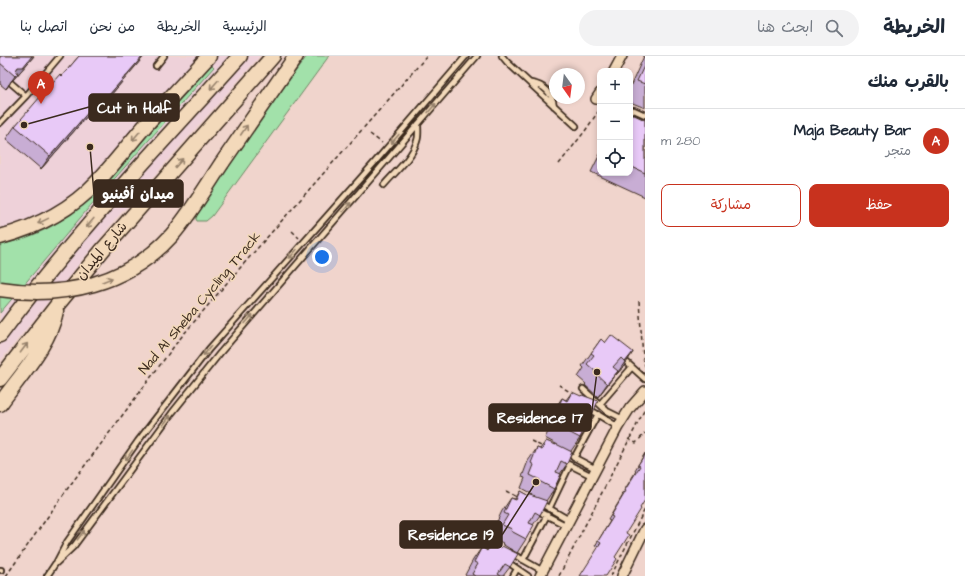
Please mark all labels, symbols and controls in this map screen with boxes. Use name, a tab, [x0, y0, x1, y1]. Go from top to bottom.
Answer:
search box	[579, 10, 859, 46]
text: الخريطة	[883, 14, 945, 41]
text: اتصل بنا	[20, 17, 67, 37]
text: من نحن	[89, 17, 135, 37]
text: الخريطة	[157, 17, 201, 37]
text: الرئيسية	[223, 17, 267, 37]
text: ابحث هنا	[757, 17, 813, 38]
icon: search	[823, 17, 845, 39]
north arrow	[549, 68, 585, 104]
map controls	[597, 68, 633, 176]
button: +	[597, 68, 633, 104]
text: بالقرب منك	[868, 70, 949, 94]
pin: A	[28, 71, 54, 104]
one-way arrow	[210, 80, 219, 90]
callout: Cut in Half	[89, 94, 179, 121]
text: Cut in Half	[97, 98, 172, 119]
one-way arrow	[427, 103, 436, 114]
button: −	[597, 104, 633, 140]
text: Maja Beauty Bar	[794, 120, 911, 141]
one-way arrow	[240, 125, 248, 136]
one-way arrow	[131, 131, 140, 142]
text: 280 m	[661, 132, 700, 150]
text: A	[932, 132, 940, 150]
one-way arrow	[391, 133, 400, 143]
button: locate	[597, 140, 633, 176]
text: متجر	[886, 142, 911, 160]
one-way arrow	[175, 158, 184, 168]
callout: ميدان أفينيو	[94, 180, 183, 207]
text: ميدان أفينيو	[101, 184, 174, 205]
button: مشاركة	[661, 184, 801, 227]
button: حفظ	[809, 184, 949, 227]
one-way arrow	[342, 202, 351, 212]
street label: شارع الميدان	[72, 217, 132, 285]
one-way arrow	[37, 218, 49, 226]
one-way arrow	[85, 218, 94, 229]
street label: Nad Al Sheba Cycling Track	[134, 227, 266, 379]
your location	[312, 247, 332, 267]
one-way arrow	[288, 249, 298, 259]
one-way arrow	[101, 275, 113, 283]
one-way arrow	[245, 314, 254, 324]
one-way arrow	[19, 343, 28, 354]
one-way arrow	[203, 346, 212, 357]
callout: Residence 17	[489, 404, 591, 431]
text: Residence 17	[497, 408, 584, 429]
one-way arrow	[163, 414, 171, 425]
one-way arrow	[125, 449, 133, 460]
callout: Residence 19	[400, 521, 502, 548]
text: Residence 19	[408, 525, 494, 546]
one-way arrow	[77, 530, 86, 541]

